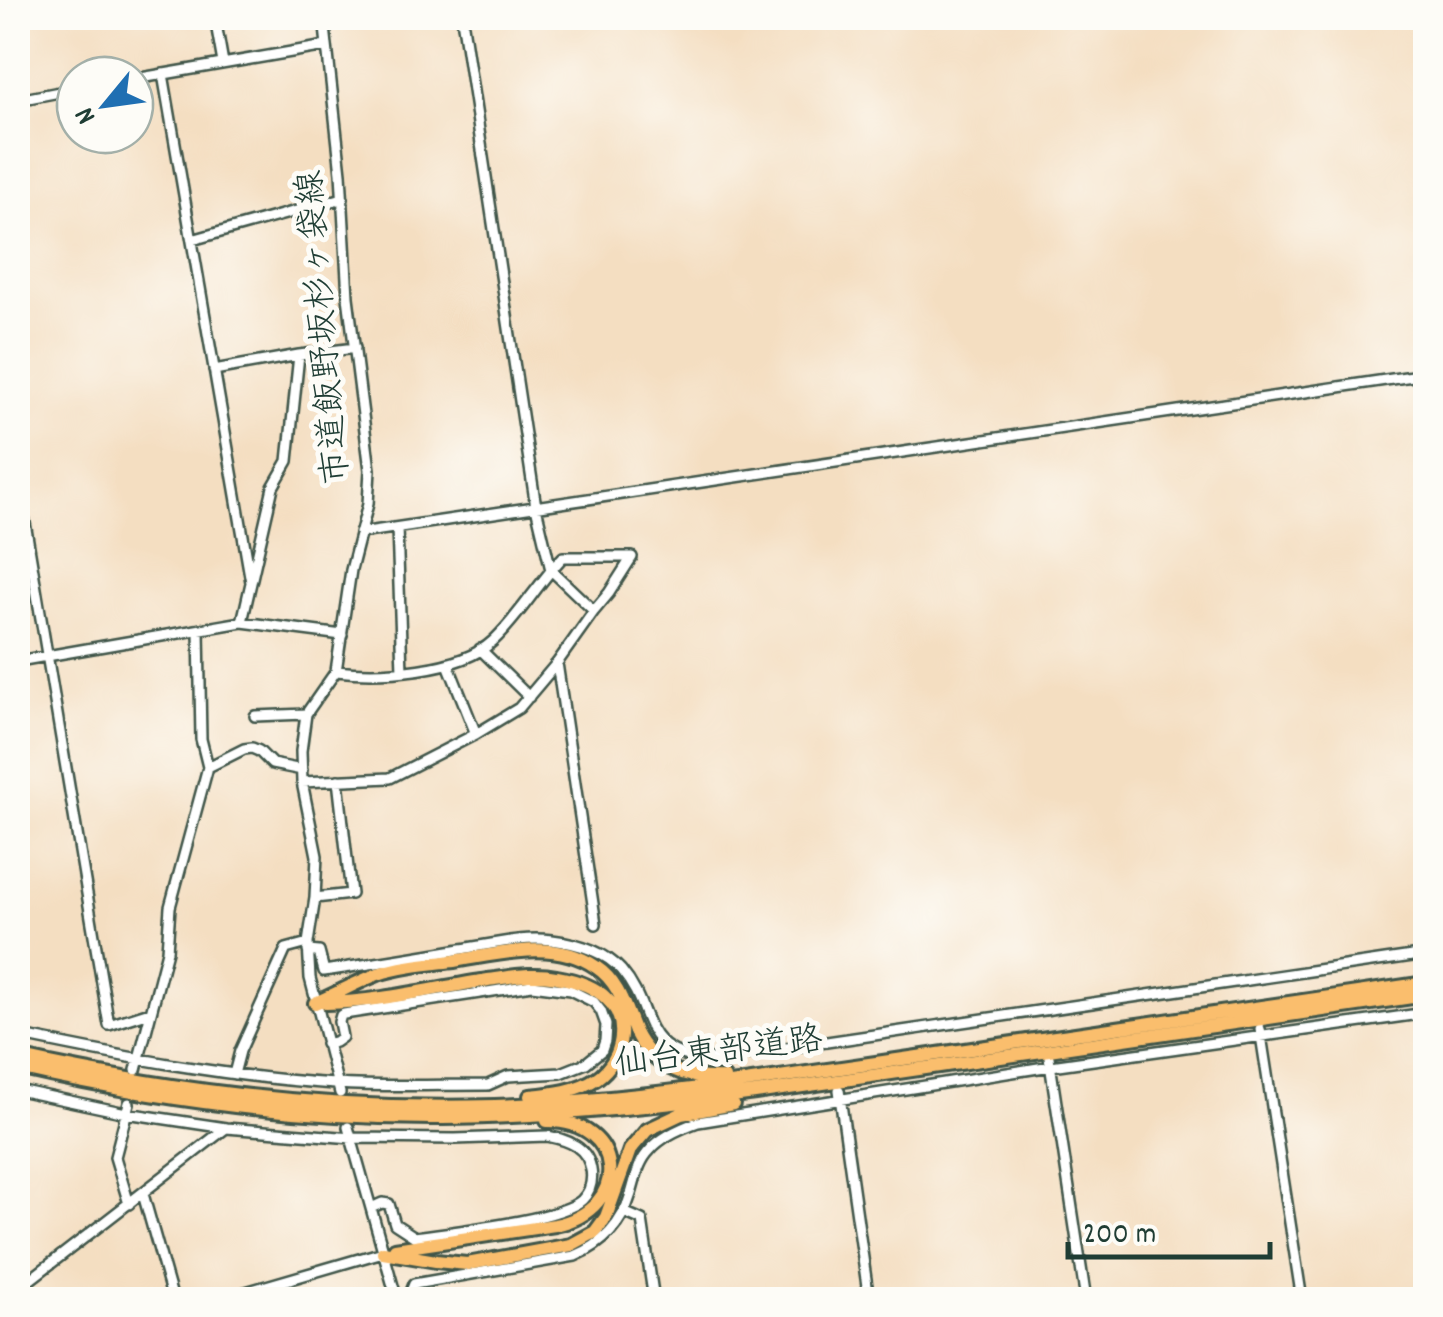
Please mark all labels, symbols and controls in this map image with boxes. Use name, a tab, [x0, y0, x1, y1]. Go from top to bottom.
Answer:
north arrow	[55, 55, 155, 155]
text: N	[67, 99, 108, 130]
street label: 市道飯野坂杉ヶ袋線	[287, 168, 365, 486]
street label: 仙台東部道路	[612, 1016, 826, 1092]
scale bar	[1068, 1197, 1270, 1259]
text: 200 m	[1083, 1215, 1156, 1258]

